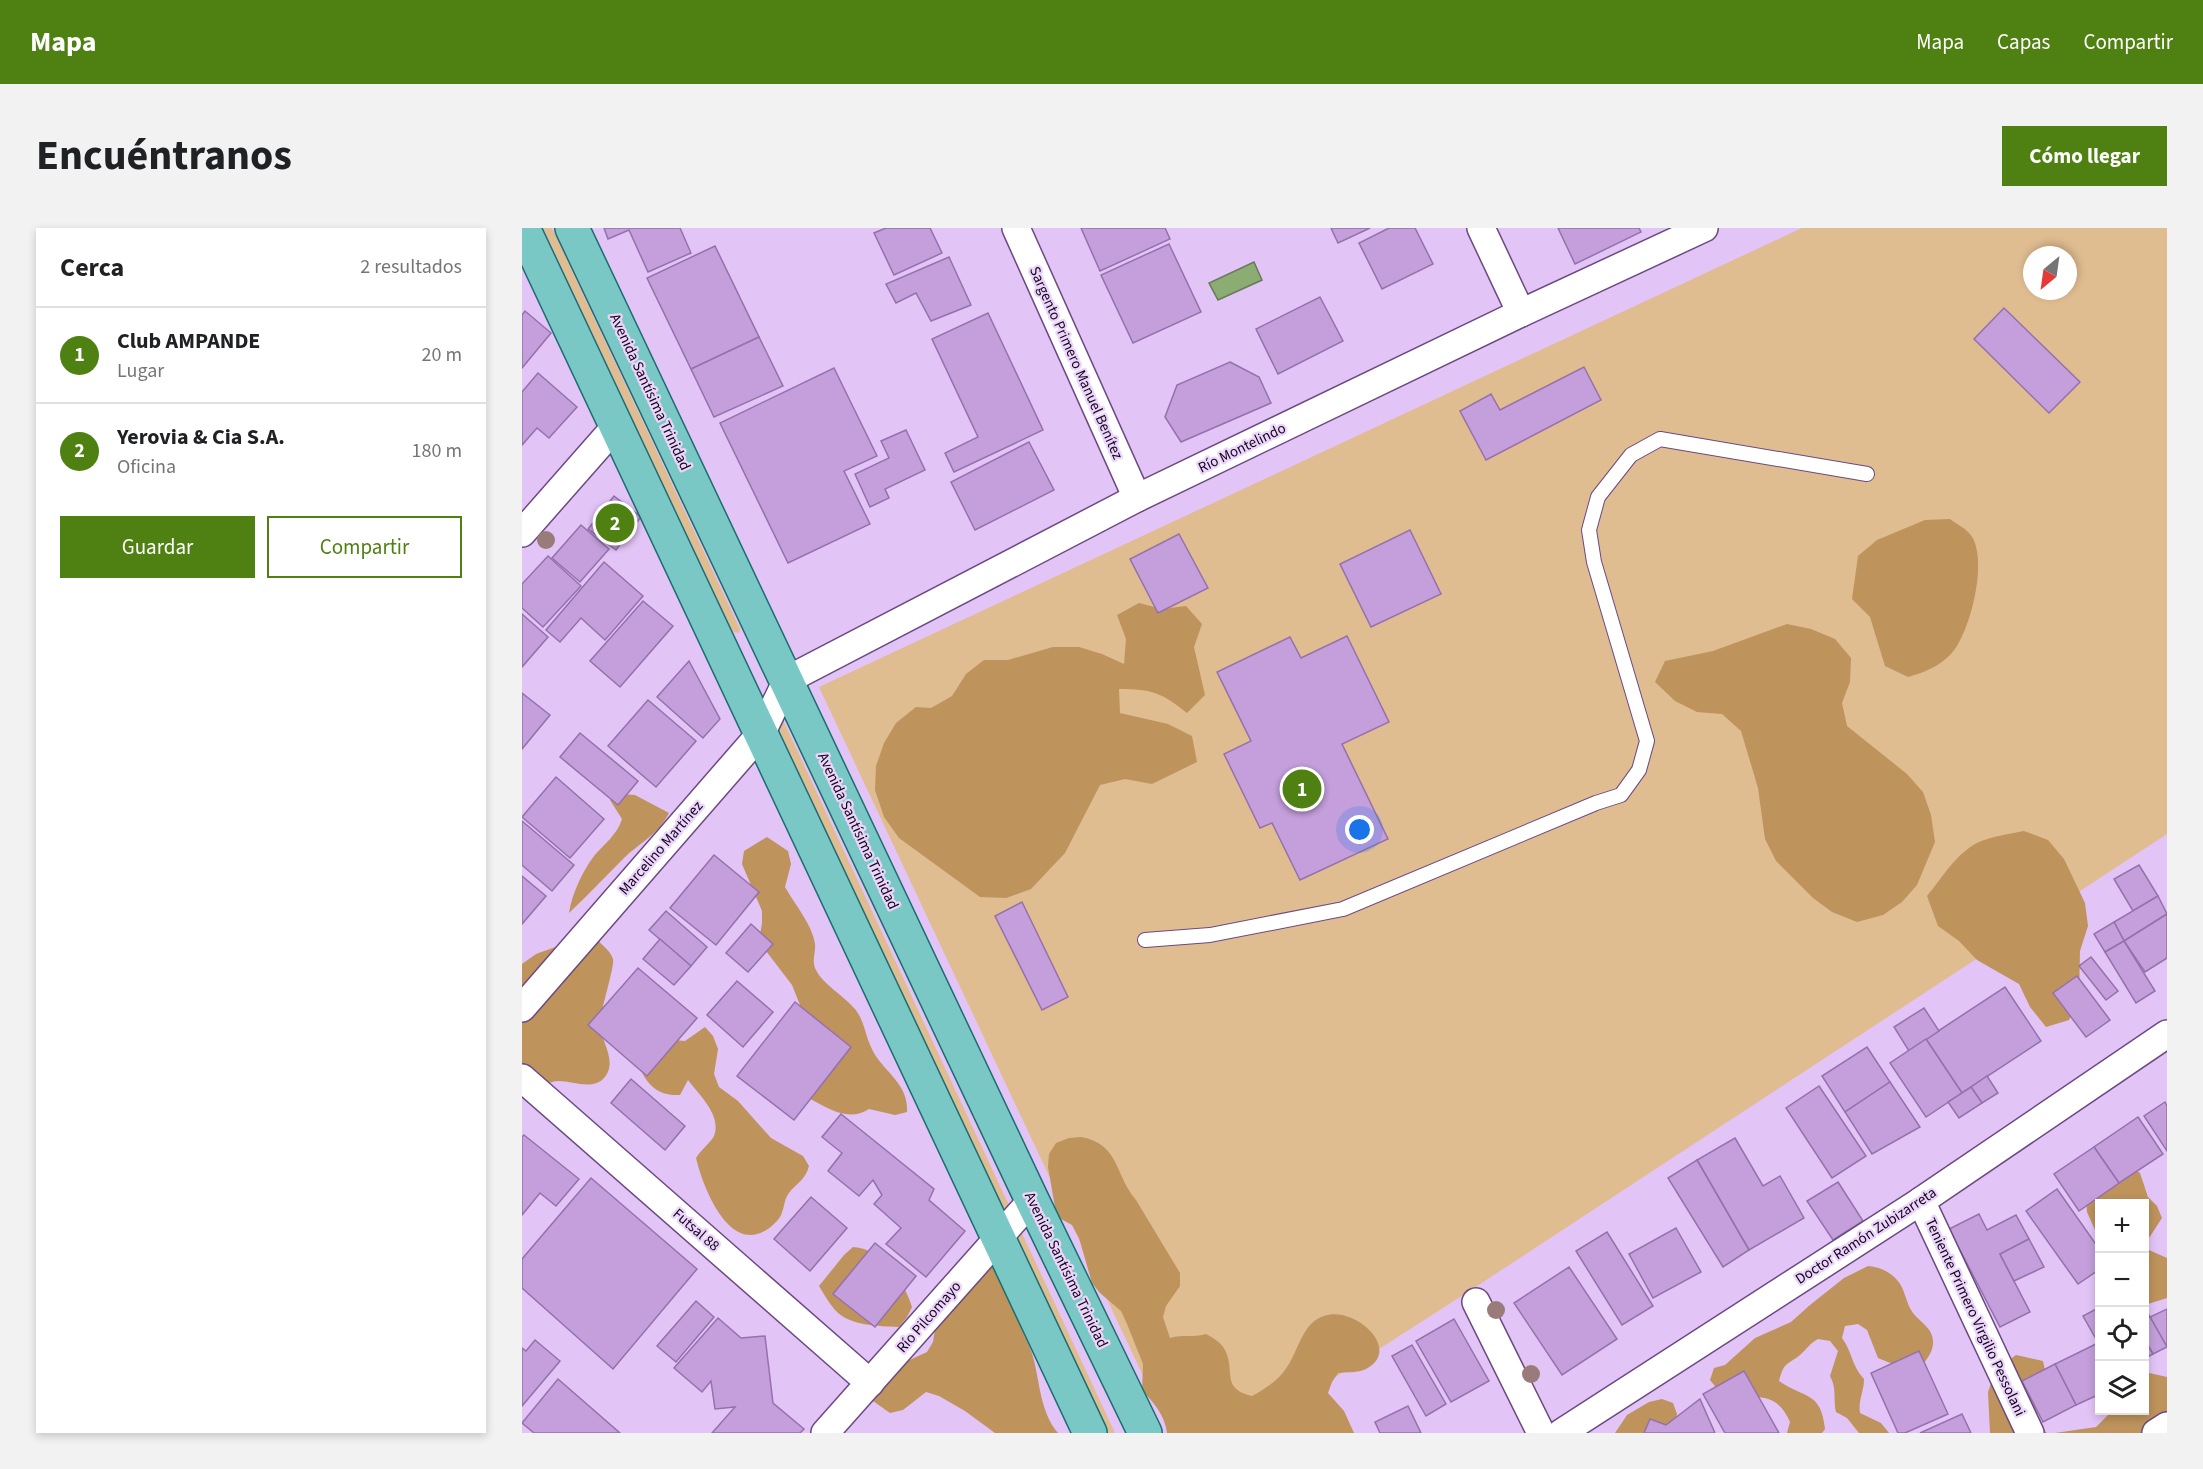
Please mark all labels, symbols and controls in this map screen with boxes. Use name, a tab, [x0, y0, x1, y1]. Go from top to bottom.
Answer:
text: Mapa	[30, 22, 97, 62]
text: Mapa	[1916, 27, 1964, 57]
text: Capas	[1997, 27, 2050, 57]
text: Compartir	[2083, 27, 2173, 57]
text: Encuéntranos	[36, 126, 292, 186]
button: Cómo llegar	[2002, 126, 2167, 186]
north arrow	[2023, 246, 2077, 300]
text: Cerca	[60, 249, 124, 286]
text: 2 resultados	[360, 253, 462, 281]
street label: Sargento Primero Manuel Benítez	[1024, 263, 1128, 463]
street label: Avenida Santísima Trinidad	[604, 310, 696, 474]
text: Club AMPANDE	[117, 325, 260, 357]
text: 1	[74, 341, 85, 369]
text: 20 m	[422, 341, 462, 369]
text: Lugar	[117, 357, 164, 385]
street label: Río Montelindo	[1195, 418, 1289, 478]
text: Yerovia & Cia S.A.	[117, 421, 285, 453]
text: 2	[74, 437, 85, 465]
text: 180 m	[412, 437, 462, 465]
text: Oficina	[117, 453, 176, 481]
pin: 2	[596, 500, 634, 546]
button: Guardar	[60, 516, 255, 578]
button: Compartir	[267, 516, 462, 578]
street label: Avenida Santísima Trinidad	[812, 749, 904, 913]
pin: 1	[1282, 766, 1322, 812]
street label: Marcelino Martínez	[614, 796, 708, 900]
your location	[1345, 815, 1374, 844]
street label: Doctor Ramón Zubizarreta	[1791, 1182, 1941, 1290]
street label: Avenida Santísima Trinidad	[1019, 1189, 1113, 1351]
map controls	[2095, 1199, 2149, 1415]
button: +	[2095, 1199, 2149, 1253]
street label: Futsal 88	[668, 1204, 724, 1256]
street label: Teniente Primero Virgilio Pessolani	[1920, 1214, 2030, 1420]
button: −	[2095, 1253, 2149, 1307]
street label: Río Pilcomayo	[892, 1276, 966, 1358]
button: locate	[2095, 1307, 2149, 1361]
button: layers	[2095, 1361, 2149, 1415]

